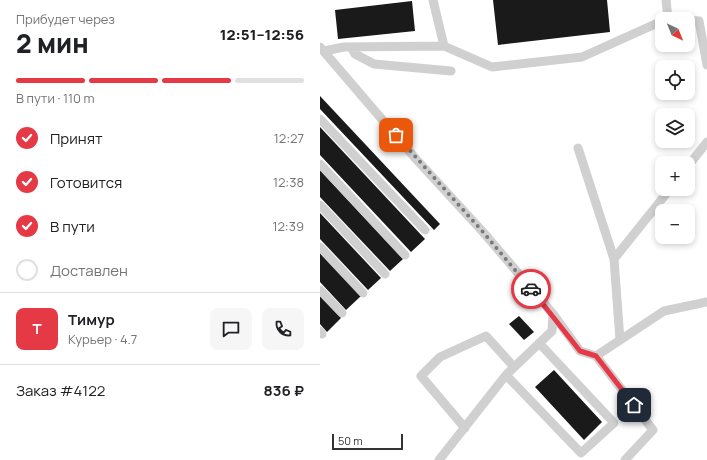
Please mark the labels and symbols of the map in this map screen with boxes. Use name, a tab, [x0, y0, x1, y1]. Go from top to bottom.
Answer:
north arrow	[655, 12, 695, 52]
pin	[379, 118, 413, 152]
courier	[511, 269, 551, 309]
pin	[617, 388, 651, 422]
scale bar	[332, 432, 403, 451]

